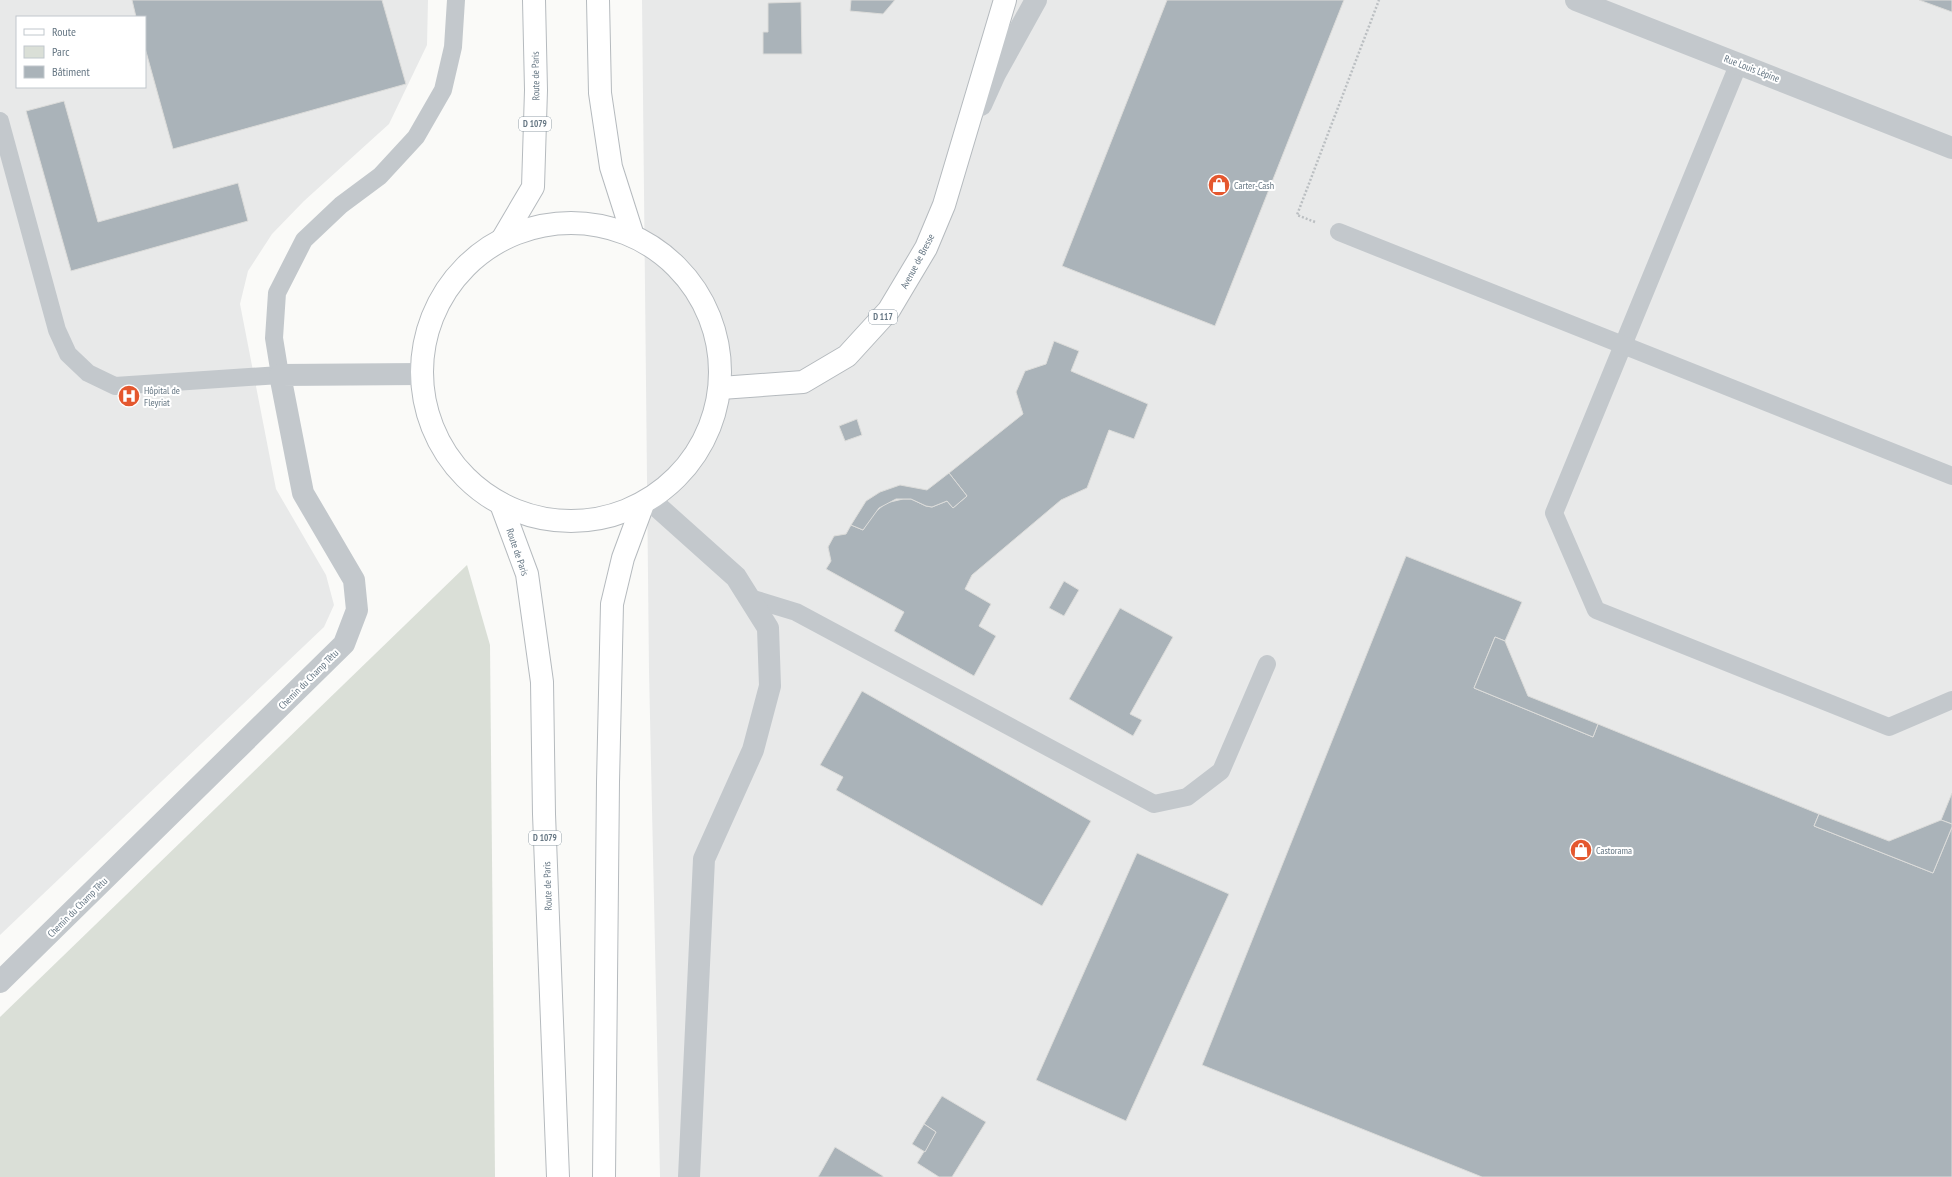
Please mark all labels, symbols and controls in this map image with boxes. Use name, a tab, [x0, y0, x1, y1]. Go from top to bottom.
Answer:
legend	[16, 16, 146, 88]
text: Route	[52, 24, 76, 39]
text: Parc	[52, 44, 70, 59]
street label: Route de Paris	[529, 51, 542, 101]
street label: Rue Louis Lépine	[1722, 52, 1781, 85]
text: Bâtiment	[52, 64, 90, 79]
road number: D 1079	[519, 117, 551, 131]
shop icon: Carter-Cash	[1206, 172, 1232, 198]
place label: Carter-Cash	[1234, 179, 1274, 192]
street label: Avenue de Bresse	[898, 231, 937, 291]
road number: D 117	[869, 310, 897, 324]
hospital icon: Hôpital de Fleyriat	[116, 383, 142, 409]
place label: Hôpital de Fleyriat	[144, 384, 180, 409]
street label: Route de Paris	[503, 527, 532, 578]
street label: Chemin du Champ Têtu	[276, 647, 341, 712]
road number: D 1079	[529, 831, 561, 845]
shop icon: Castorama	[1568, 837, 1594, 863]
place label: Castorama	[1596, 844, 1632, 857]
street label: Route de Paris	[540, 861, 555, 911]
street label: Chemin du Champ Têtu	[45, 875, 110, 940]

